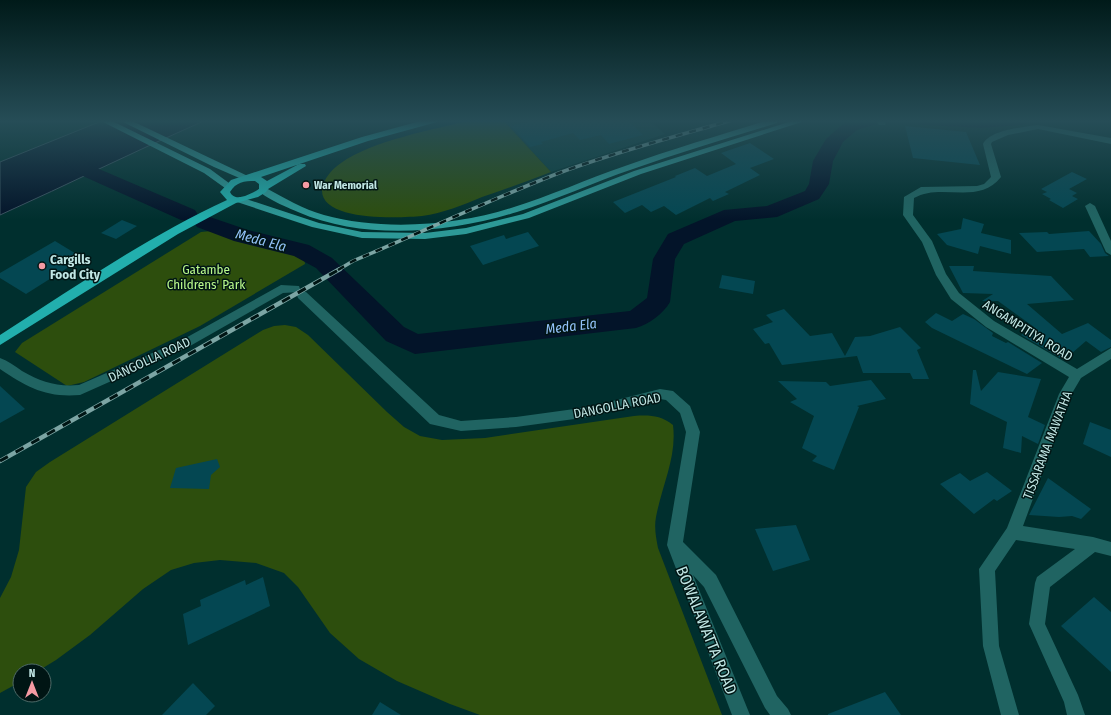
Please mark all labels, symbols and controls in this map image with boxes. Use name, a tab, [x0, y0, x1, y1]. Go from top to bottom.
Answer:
place label: War Memorial	[314, 179, 378, 192]
marker: War Memorial	[301, 180, 311, 190]
water label: Meda Ela	[234, 226, 288, 255]
place label: Cargills Food City	[50, 252, 101, 282]
marker: Cargills Food City	[37, 261, 47, 271]
park label: Gatambe Childrens' Park	[167, 262, 246, 292]
street label: ANGAMPITIYA ROAD	[980, 297, 1075, 364]
water label: Meda Ela	[544, 315, 598, 338]
street label: DANGOLLA ROAD	[106, 334, 193, 385]
street label: TISSARAMA MAWATHA	[1020, 389, 1075, 501]
street label: DANGOLLA ROAD	[572, 390, 662, 421]
street label: BOWALAWATTA ROAD	[672, 563, 741, 697]
north arrow	[12, 663, 52, 703]
text: N	[29, 667, 35, 680]

